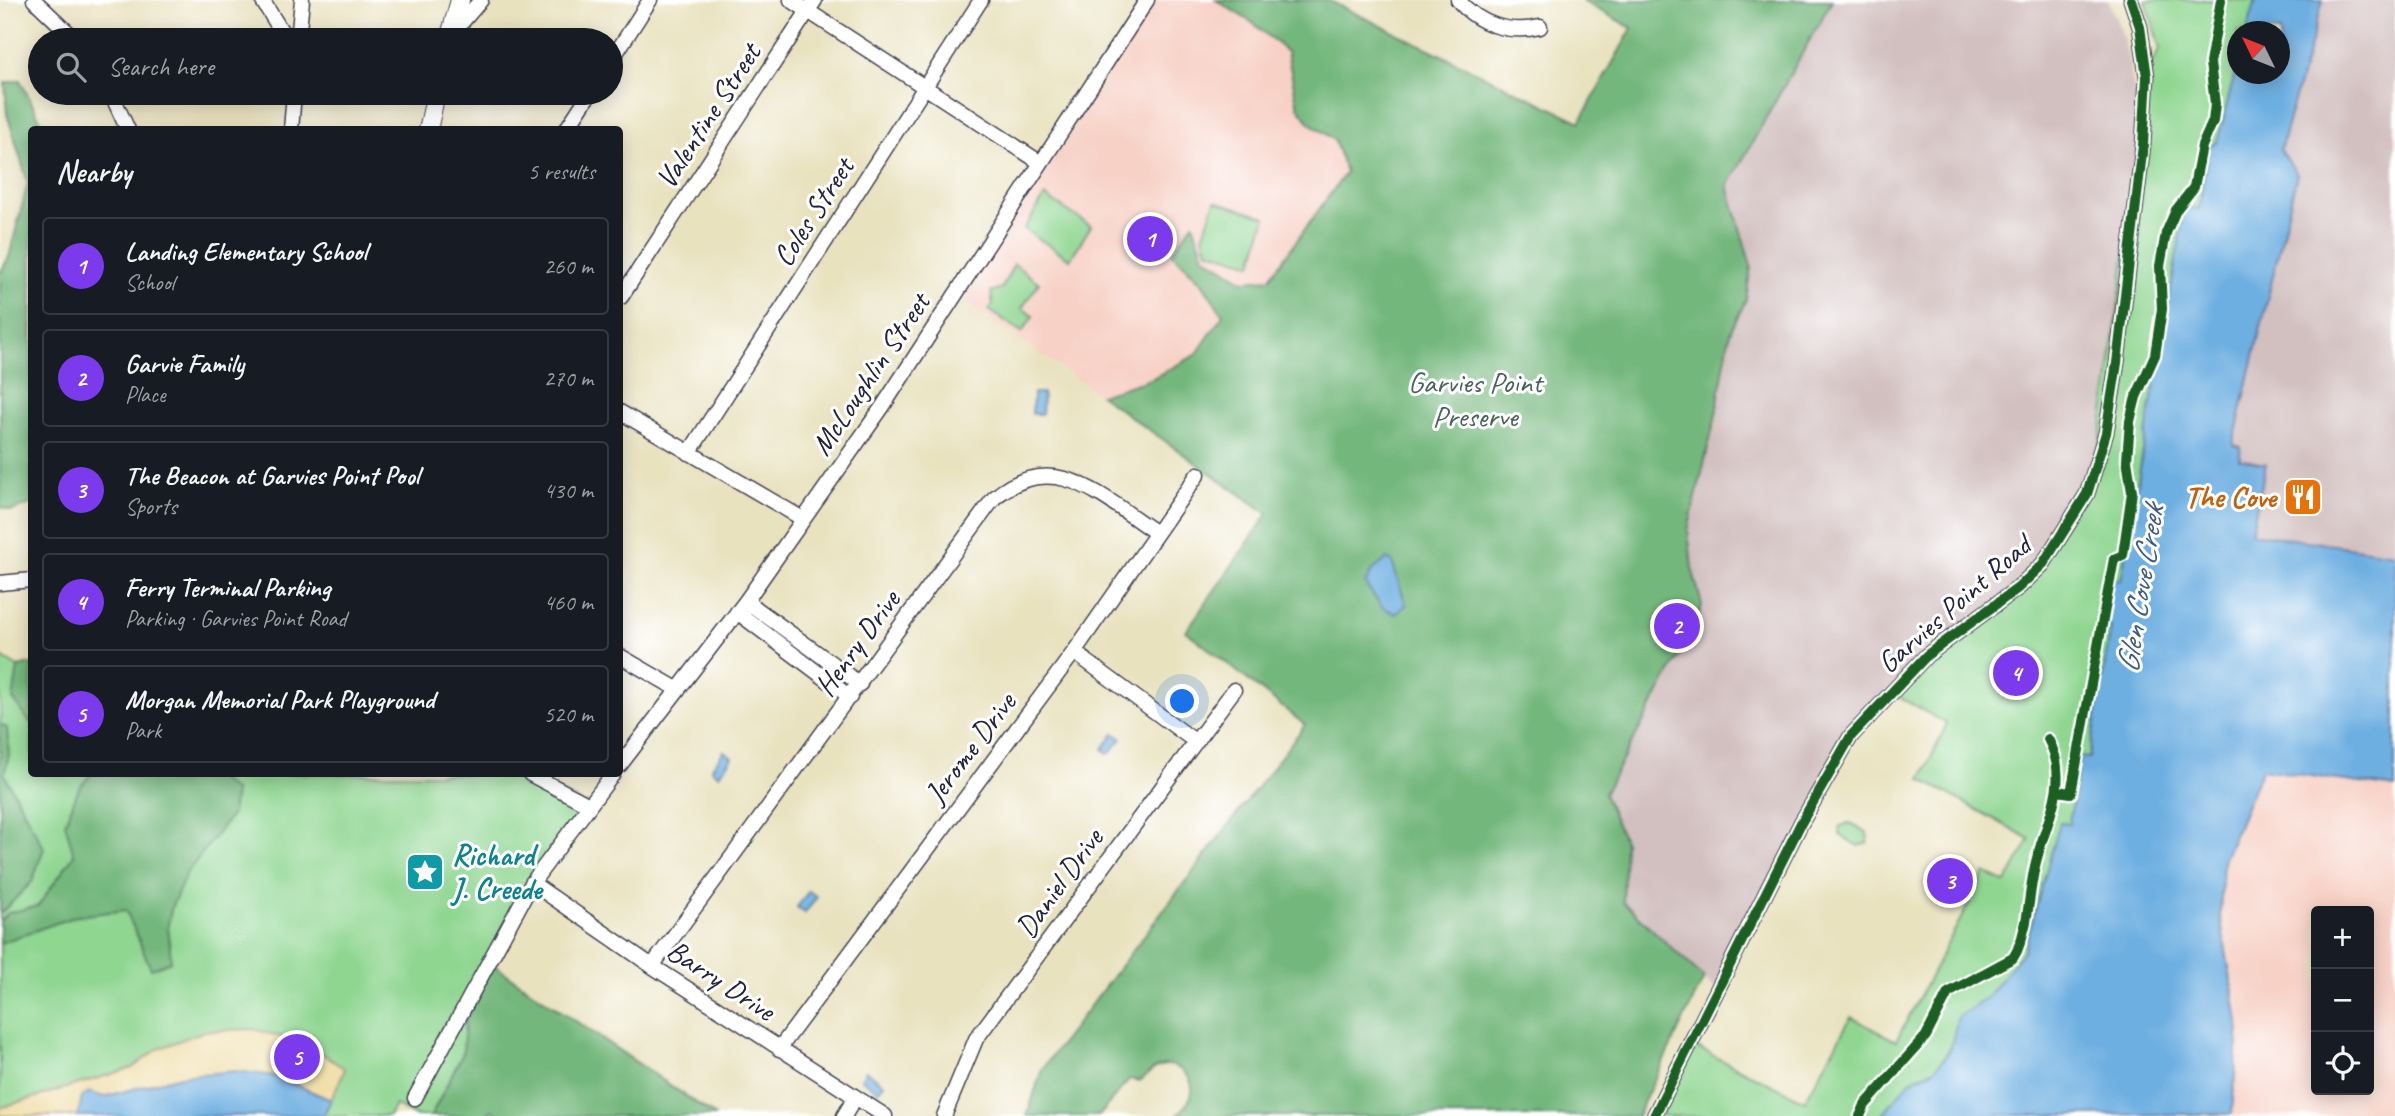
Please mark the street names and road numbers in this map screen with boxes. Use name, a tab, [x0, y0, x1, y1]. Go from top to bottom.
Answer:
street label: Valentine Street	[647, 34, 771, 196]
street label: Coles Street	[764, 148, 864, 273]
street label: McLoughlin Street	[802, 283, 940, 462]
street label: Garvies Point Road	[1869, 524, 2042, 681]
street label: Henry Drive	[806, 581, 910, 704]
street label: Jerome Drive	[915, 683, 1025, 813]
street label: Daniel Drive	[1007, 819, 1113, 945]
street label: Barry Drive	[660, 931, 784, 1030]

